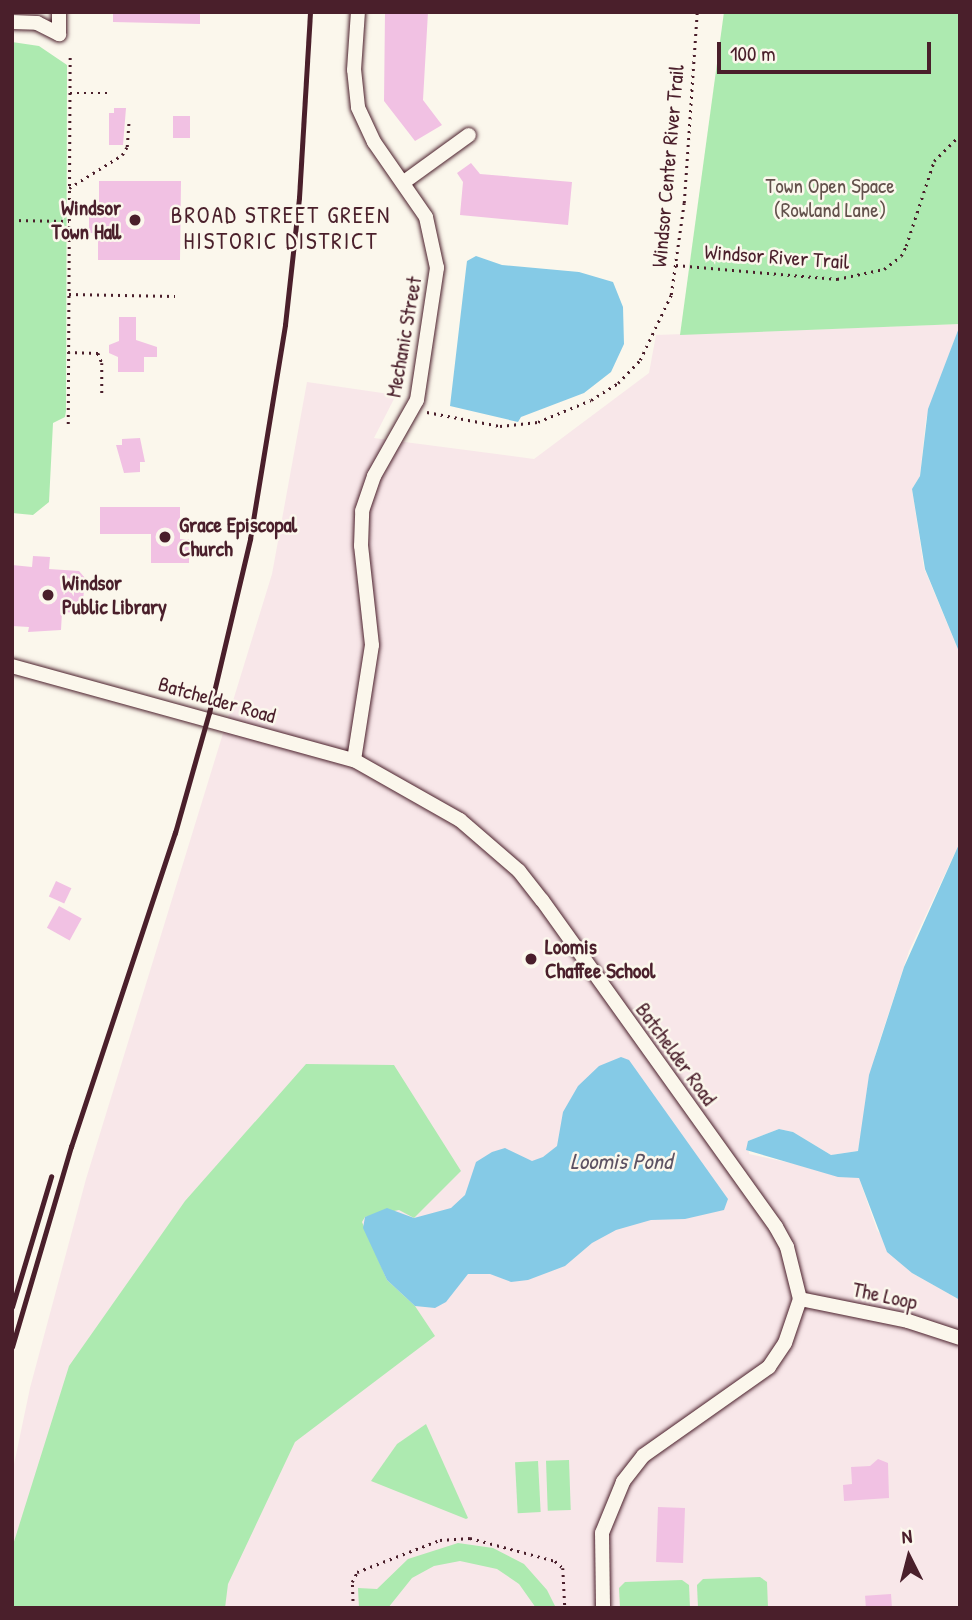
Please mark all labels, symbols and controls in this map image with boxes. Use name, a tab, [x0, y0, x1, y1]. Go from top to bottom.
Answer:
scale bar	[720, 28, 934, 72]
text: 100 m	[730, 39, 776, 68]
street label: Windsor Center River Trail	[647, 64, 689, 268]
park label: Town Open Space (Rowland Lane)	[765, 173, 895, 223]
place label: Windsor Town Hall	[52, 195, 121, 245]
district label: BROAD STREET GREEN HISTORIC DISTRICT	[173, 201, 389, 255]
marker: Windsor Town Hall	[127, 212, 143, 228]
street label: Windsor River Trail	[704, 239, 850, 275]
street label: Mechanic Street	[381, 275, 427, 399]
place label: Grace Episcopal Church	[179, 512, 297, 562]
marker: Grace Episcopal Church	[157, 529, 173, 545]
place label: Windsor Public Library	[62, 570, 167, 620]
marker: Windsor Public Library	[40, 587, 56, 603]
street label: Batchelder Road	[155, 671, 279, 729]
place label: Loomis Chaffee School	[545, 934, 655, 984]
marker: Loomis Chaffee School	[523, 951, 539, 967]
street label: Batchelder Road	[630, 998, 722, 1110]
water label: Loomis Pond	[570, 1147, 672, 1175]
street label: The Loop	[850, 1277, 920, 1315]
north arrow	[874, 1522, 944, 1592]
text: N	[900, 1523, 913, 1550]

